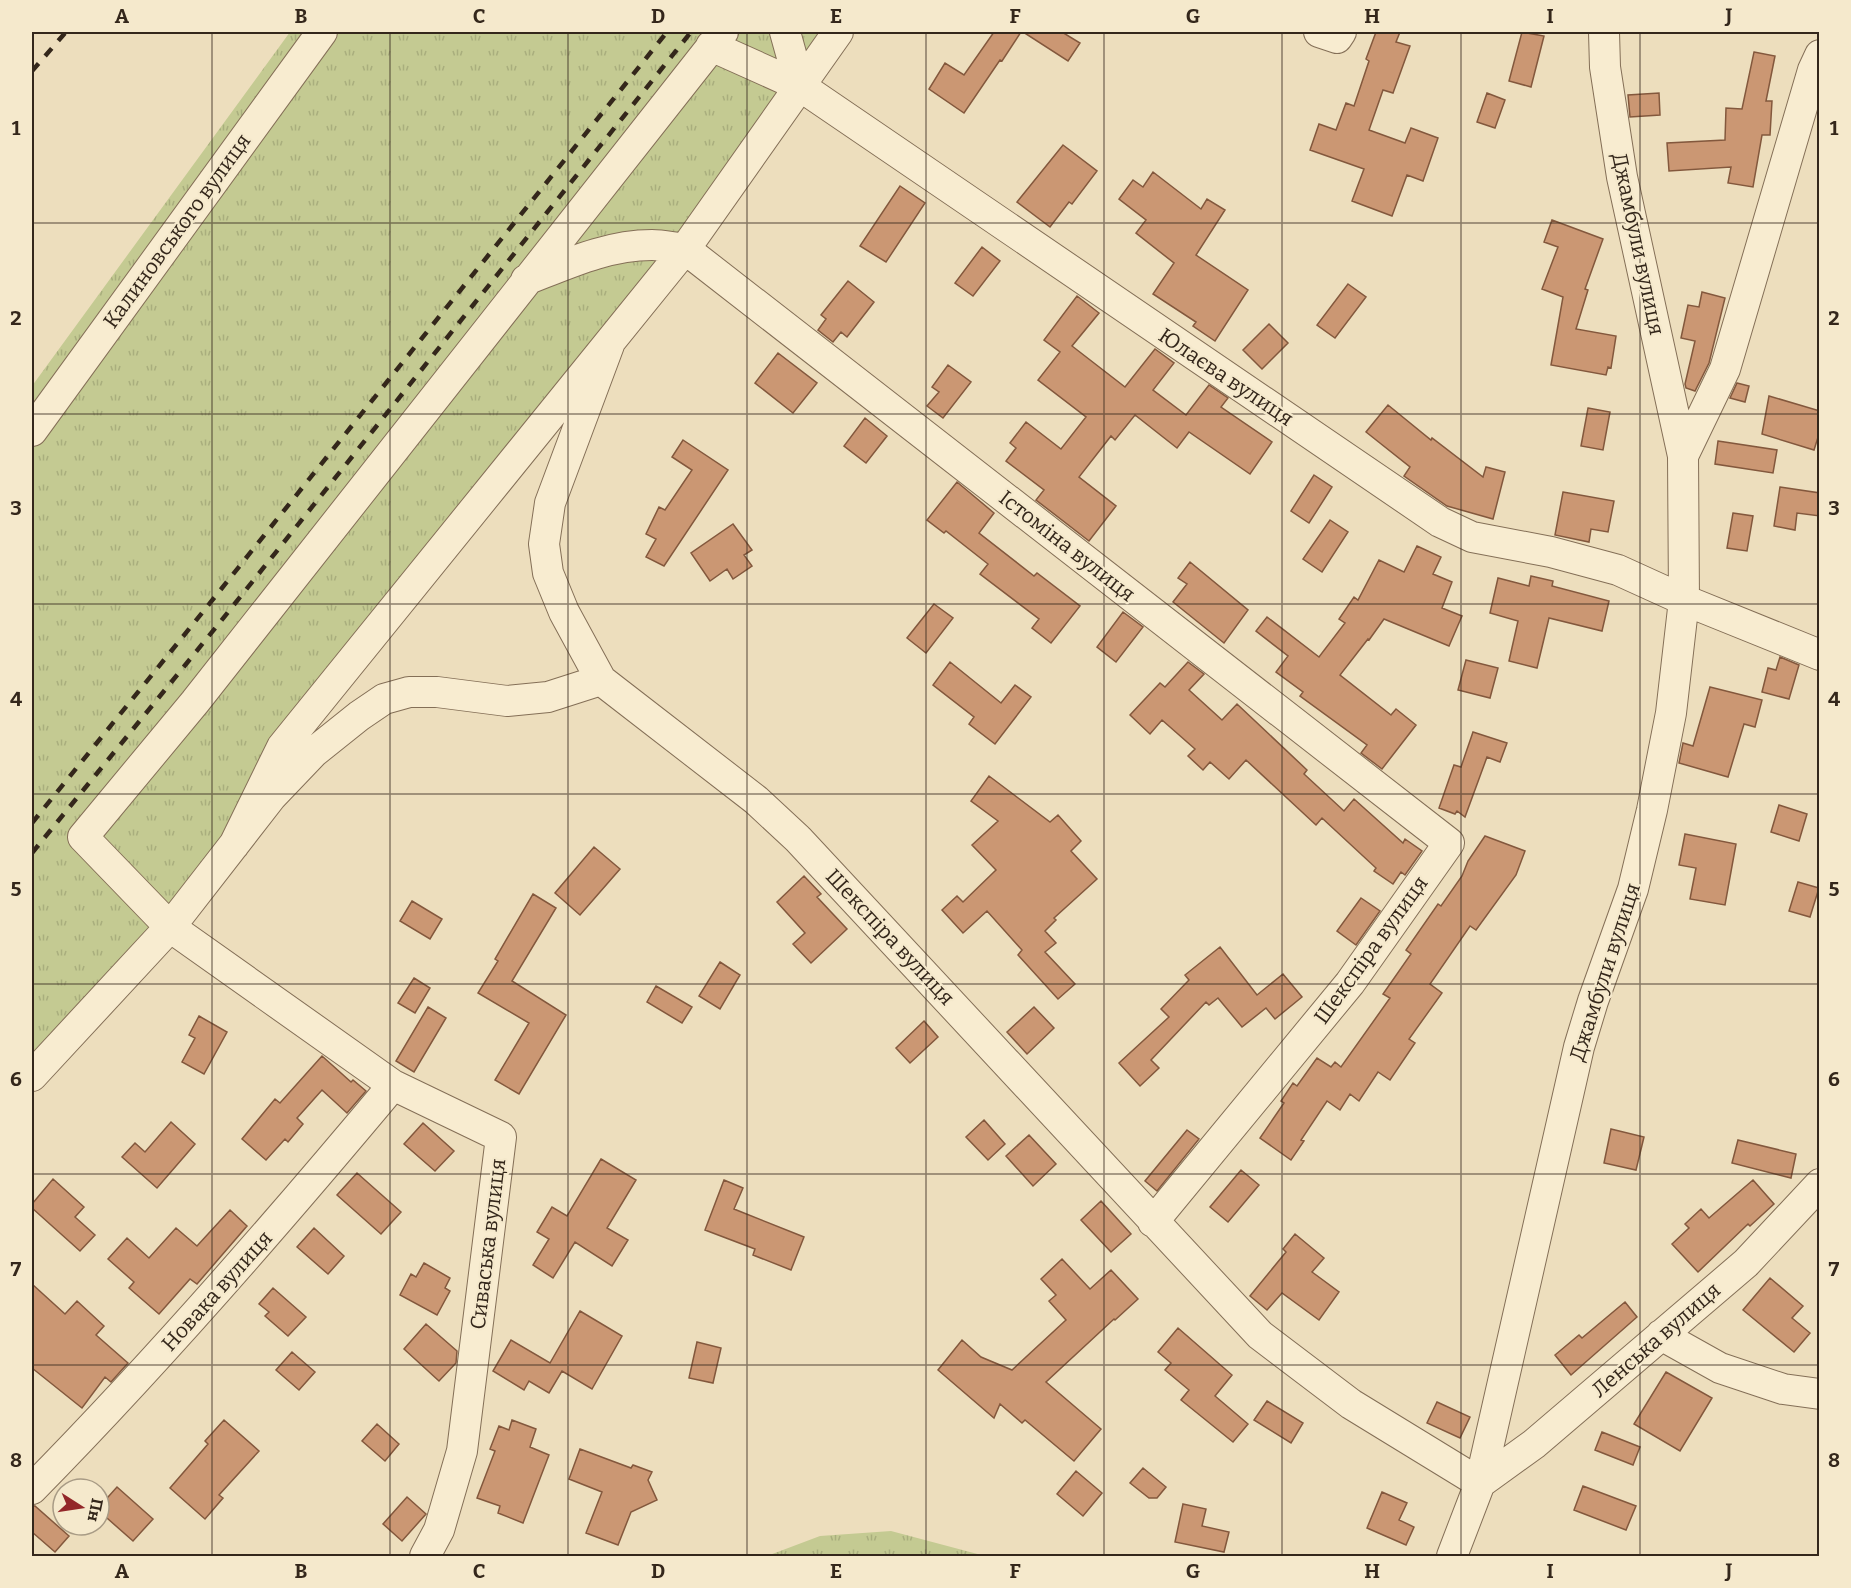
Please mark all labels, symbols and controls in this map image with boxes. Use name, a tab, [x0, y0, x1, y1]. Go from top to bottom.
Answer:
text: A	[115, 4, 130, 28]
text: B	[295, 4, 308, 28]
text: C	[473, 4, 485, 28]
text: D	[651, 4, 665, 28]
text: E	[830, 4, 842, 28]
text: F	[1009, 4, 1021, 28]
text: G	[1186, 4, 1200, 28]
text: H	[1364, 4, 1380, 28]
text: I	[1546, 4, 1554, 28]
text: J	[1725, 4, 1733, 28]
text: 1	[12, 116, 21, 140]
text: 1	[1830, 116, 1839, 140]
street label: Калиновського вулиця	[98, 129, 256, 333]
street label: Джамбули вулиця	[1606, 151, 1670, 337]
text: 2	[10, 306, 22, 330]
text: 2	[1828, 306, 1840, 330]
street label: Юлаєва вулиця	[1154, 322, 1298, 432]
street label: Істоміна вулиця	[994, 485, 1140, 607]
text: 3	[10, 496, 22, 520]
text: 3	[1828, 496, 1840, 520]
text: 4	[10, 687, 22, 711]
text: 4	[1828, 687, 1840, 711]
street label: Шекспіра вулиця	[820, 864, 960, 1010]
street label: Шекспіра вулиця	[1309, 871, 1433, 1029]
text: 5	[11, 877, 22, 901]
text: 5	[1829, 877, 1840, 901]
street label: Джамбули вулиця	[1564, 880, 1646, 1064]
text: 6	[10, 1067, 22, 1091]
text: 6	[1828, 1067, 1840, 1091]
street label: Сиваська вулиця	[465, 1157, 511, 1331]
street label: Новака вулиця	[156, 1225, 278, 1357]
text: 7	[11, 1257, 22, 1281]
text: 7	[1829, 1257, 1840, 1281]
street label: Ленська вулиця	[1586, 1277, 1726, 1403]
text: 8	[10, 1448, 22, 1472]
text: 8	[1828, 1448, 1840, 1472]
north arrow	[51, 1477, 111, 1537]
text: Пн	[83, 1497, 107, 1524]
text: A	[115, 1559, 130, 1583]
text: B	[295, 1559, 308, 1583]
text: C	[473, 1559, 485, 1583]
text: D	[651, 1559, 665, 1583]
text: E	[830, 1559, 842, 1583]
text: F	[1009, 1559, 1021, 1583]
text: G	[1186, 1559, 1200, 1583]
text: H	[1364, 1559, 1380, 1583]
text: I	[1546, 1559, 1554, 1583]
text: J	[1725, 1559, 1733, 1583]

